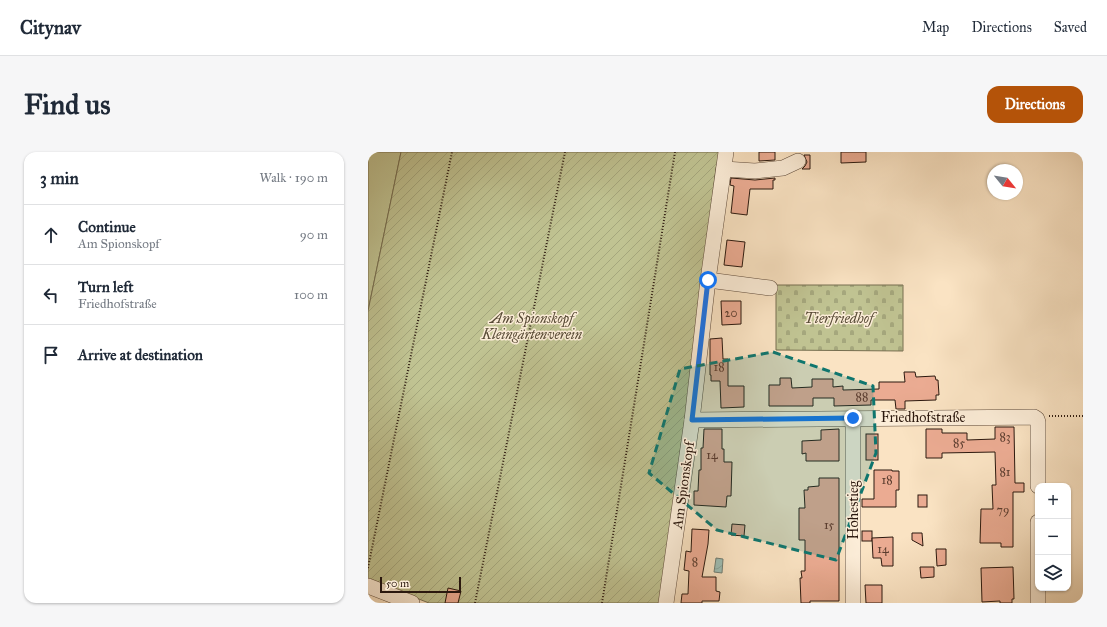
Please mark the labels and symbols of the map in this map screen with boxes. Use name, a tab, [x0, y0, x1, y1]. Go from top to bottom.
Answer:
north arrow	[987, 164, 1023, 200]
route start	[699, 271, 717, 289]
house number: 20	[725, 306, 737, 320]
park label: Am Spionskopf Kleingärtenverein	[481, 310, 583, 343]
park label: Tierfriedhof	[804, 310, 878, 327]
house number: 18	[713, 360, 725, 374]
house number: 88	[856, 390, 868, 404]
route end	[844, 409, 862, 427]
street label: Friedhofstraße	[881, 409, 965, 426]
house number: 83	[999, 430, 1011, 444]
house number: 85	[953, 436, 965, 450]
street label: Am Spionskopf	[669, 438, 698, 531]
house number: 14	[706, 448, 718, 462]
house number: 81	[999, 465, 1011, 479]
house number: 18	[881, 473, 893, 487]
street label: Hohestieg	[845, 480, 862, 539]
house number: 79	[997, 503, 1009, 517]
house number: 15	[824, 518, 835, 532]
house number: 14	[877, 542, 889, 556]
house number: 8	[692, 555, 698, 569]
scale bar	[380, 575, 461, 594]

